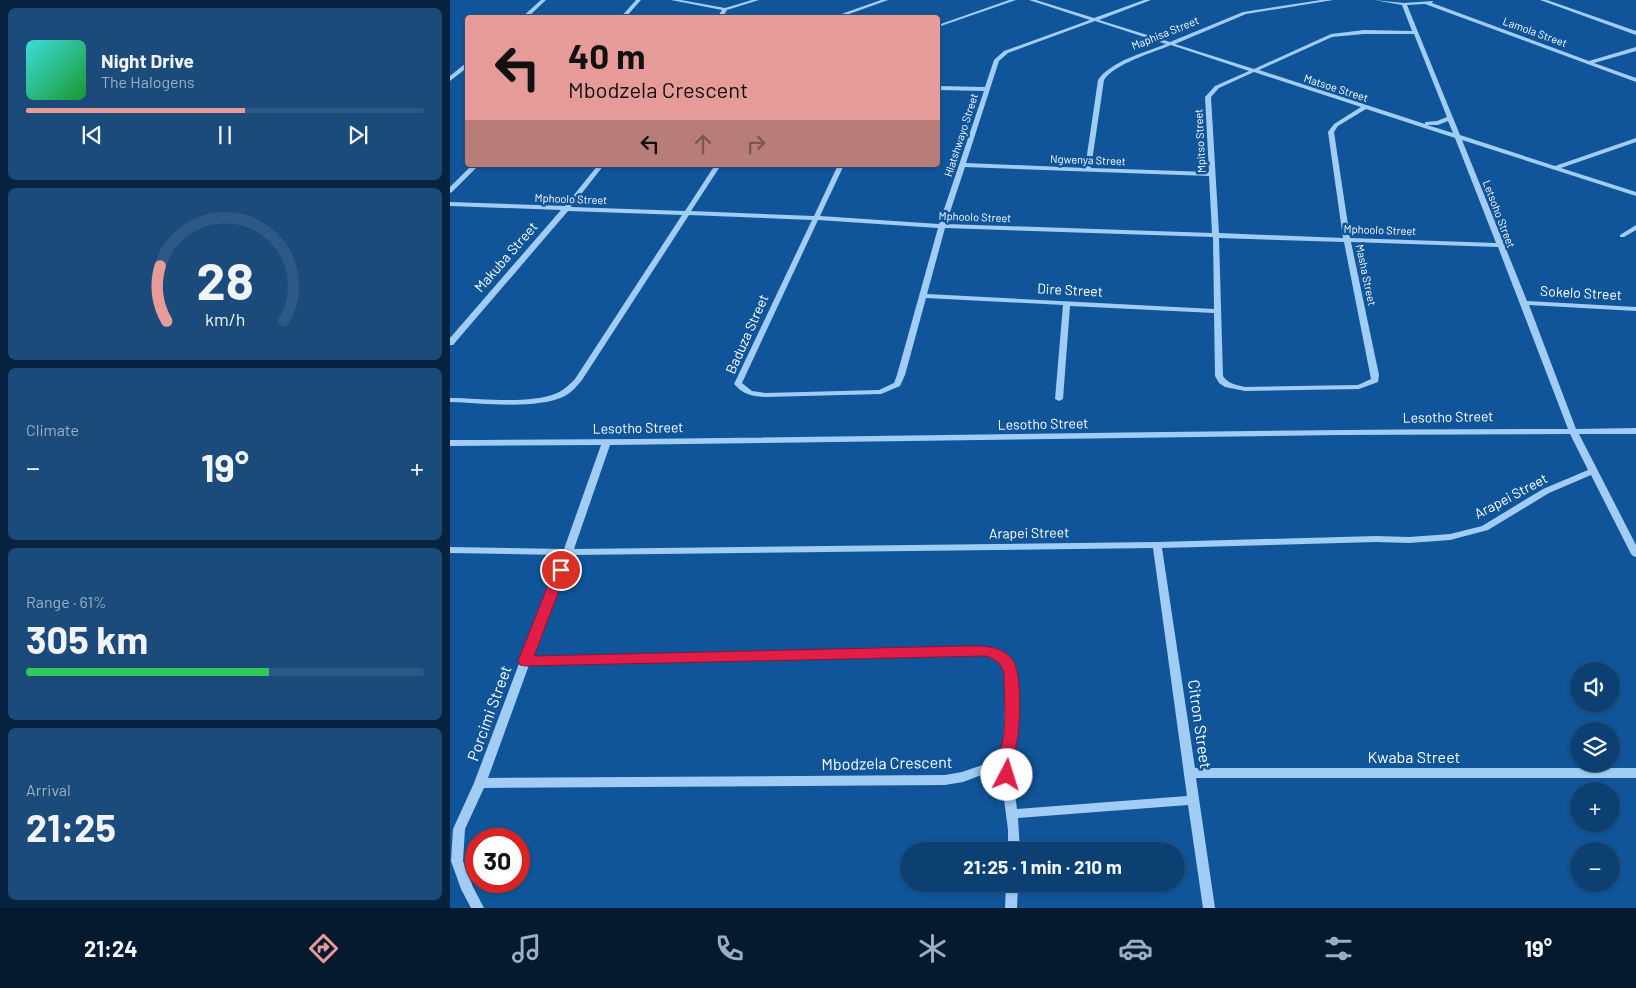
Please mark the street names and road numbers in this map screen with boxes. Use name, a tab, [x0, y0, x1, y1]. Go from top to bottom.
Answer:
street label: Maphisa Street	[1129, 13, 1200, 52]
street label: Lamola Street	[1501, 14, 1569, 49]
street label: Matsoe Street	[1302, 71, 1370, 104]
street label: Hlatshwayo Street	[941, 92, 980, 178]
street label: Mpitso Street	[1191, 109, 1208, 173]
street label: Ngwenya Street	[1050, 152, 1126, 167]
street label: Letsoho Street	[1481, 178, 1518, 249]
street label: Mphoolo Street	[535, 191, 607, 206]
street label: Mphoolo Street	[939, 209, 1011, 224]
street label: Makuba Street	[471, 218, 541, 295]
street label: Mphoolo Street	[1344, 222, 1416, 237]
street label: Masha Street	[1354, 243, 1379, 307]
street label: Dire Street	[1037, 279, 1103, 300]
street label: Sokelo Street	[1540, 282, 1622, 303]
street label: Baduza Street	[721, 291, 772, 376]
street label: Lesotho Street	[1402, 407, 1494, 426]
street label: Lesotho Street	[997, 414, 1089, 433]
street label: Lesotho Street	[592, 418, 684, 437]
street label: Arapei Street	[1471, 469, 1550, 522]
street label: Arapei Street	[989, 523, 1069, 542]
street label: Porcimi Street	[462, 662, 515, 763]
street label: Citron Street	[1185, 678, 1216, 770]
street label: Kwaba Street	[1368, 747, 1460, 766]
street label: Mbodzela Crescent	[821, 752, 953, 773]

